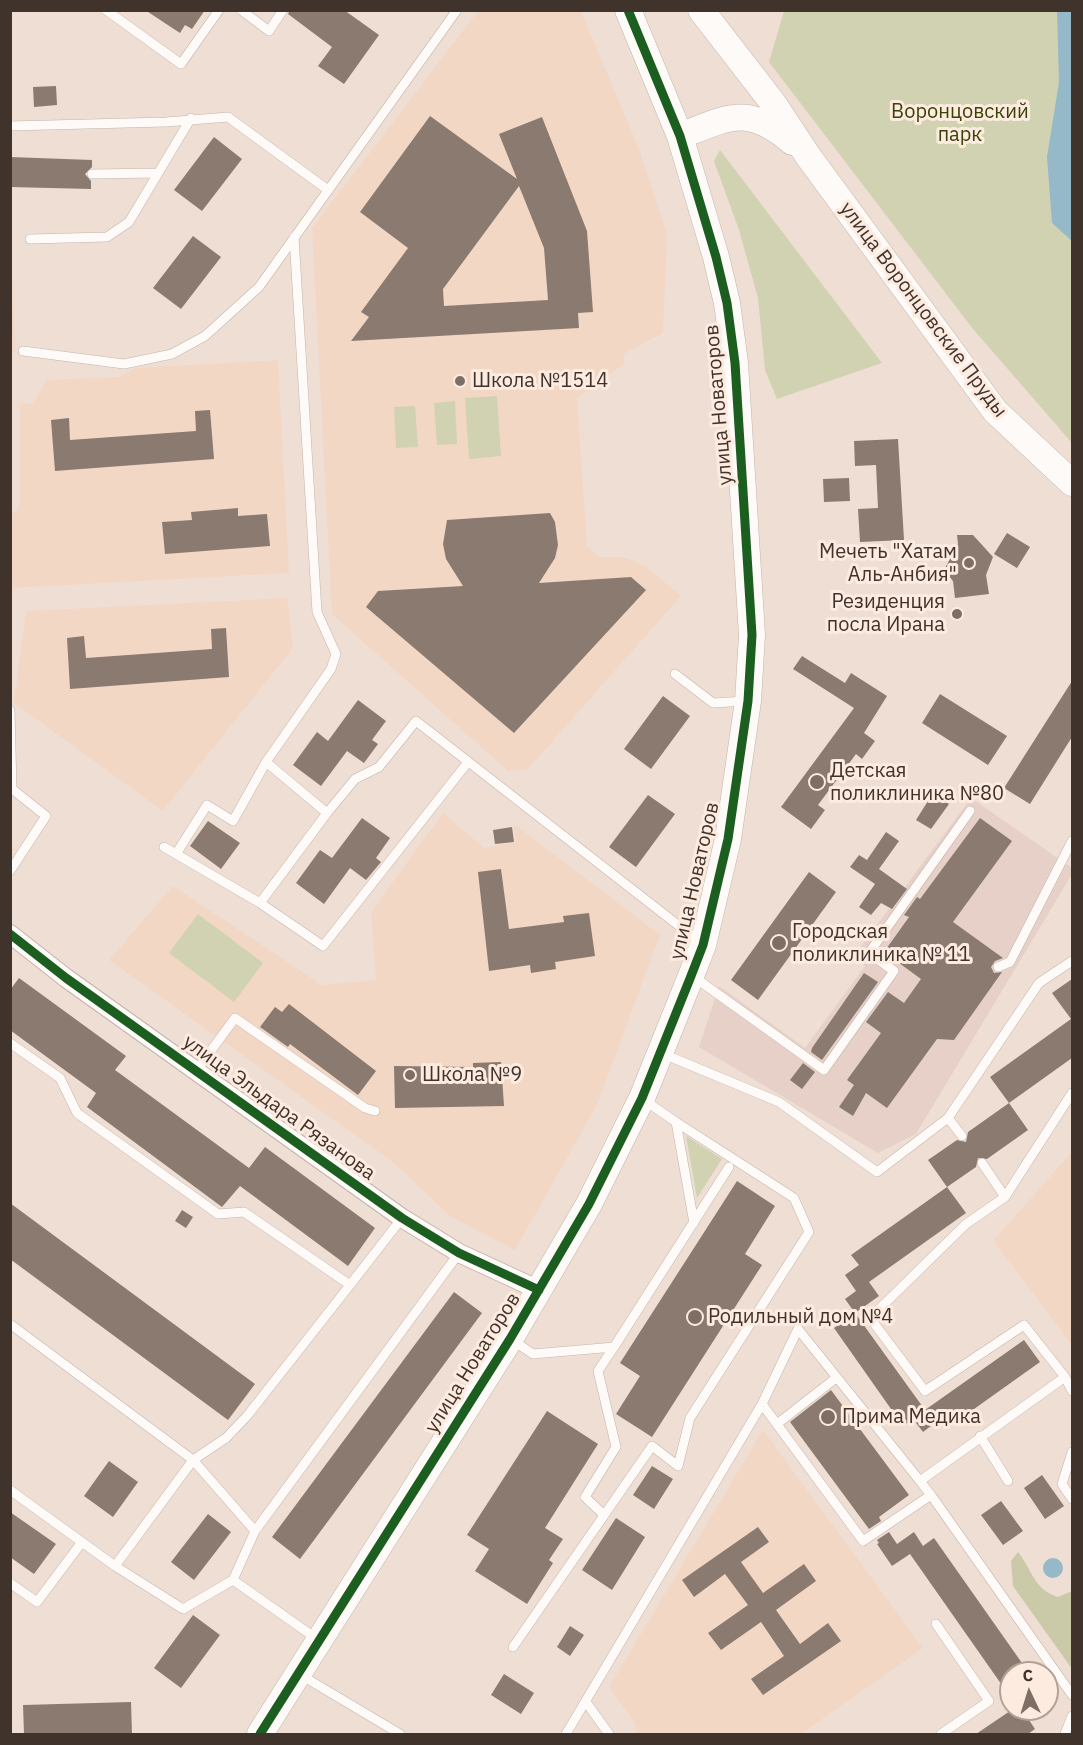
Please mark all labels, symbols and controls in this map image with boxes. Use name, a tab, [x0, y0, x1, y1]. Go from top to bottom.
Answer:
park label: Воронцовский парк	[891, 100, 1029, 147]
street label: улица Воронцовские Пруды	[834, 198, 1012, 422]
street label: улица Новаторов	[700, 324, 738, 486]
place label: Школа №1514	[472, 369, 608, 393]
marker: Школа №1514	[453, 374, 467, 388]
place label: Мечеть "Хатам Аль-Анбия"	[819, 540, 957, 587]
marker: Мечеть "Хатам Аль-Анбия"	[962, 556, 976, 570]
place label: Резиденция посла Ирана	[827, 590, 945, 637]
marker: Резиденция посла Ирана	[950, 607, 964, 621]
place label: Детская поликлиника №80	[830, 759, 1004, 806]
marker: Детская поликлиника №80	[808, 773, 826, 791]
street label: улица Новаторов	[665, 800, 725, 962]
place label: Городская поликлиника № 11	[792, 920, 971, 967]
marker: Городская поликлиника № 11	[770, 934, 788, 952]
street label: улица Эльдара Рязанова	[178, 1030, 380, 1186]
place label: Школа №9	[422, 1063, 522, 1087]
marker: Школа №9	[403, 1068, 417, 1082]
street label: улица Новаторов	[420, 1288, 526, 1438]
place label: Родильный дом №4	[708, 1305, 893, 1329]
marker: Родильный дом №4	[686, 1308, 704, 1326]
place label: Прима Медика	[842, 1405, 981, 1429]
marker: Прима Медика	[819, 1408, 837, 1426]
north arrow	[999, 1661, 1059, 1721]
text: С	[1022, 1665, 1034, 1685]

